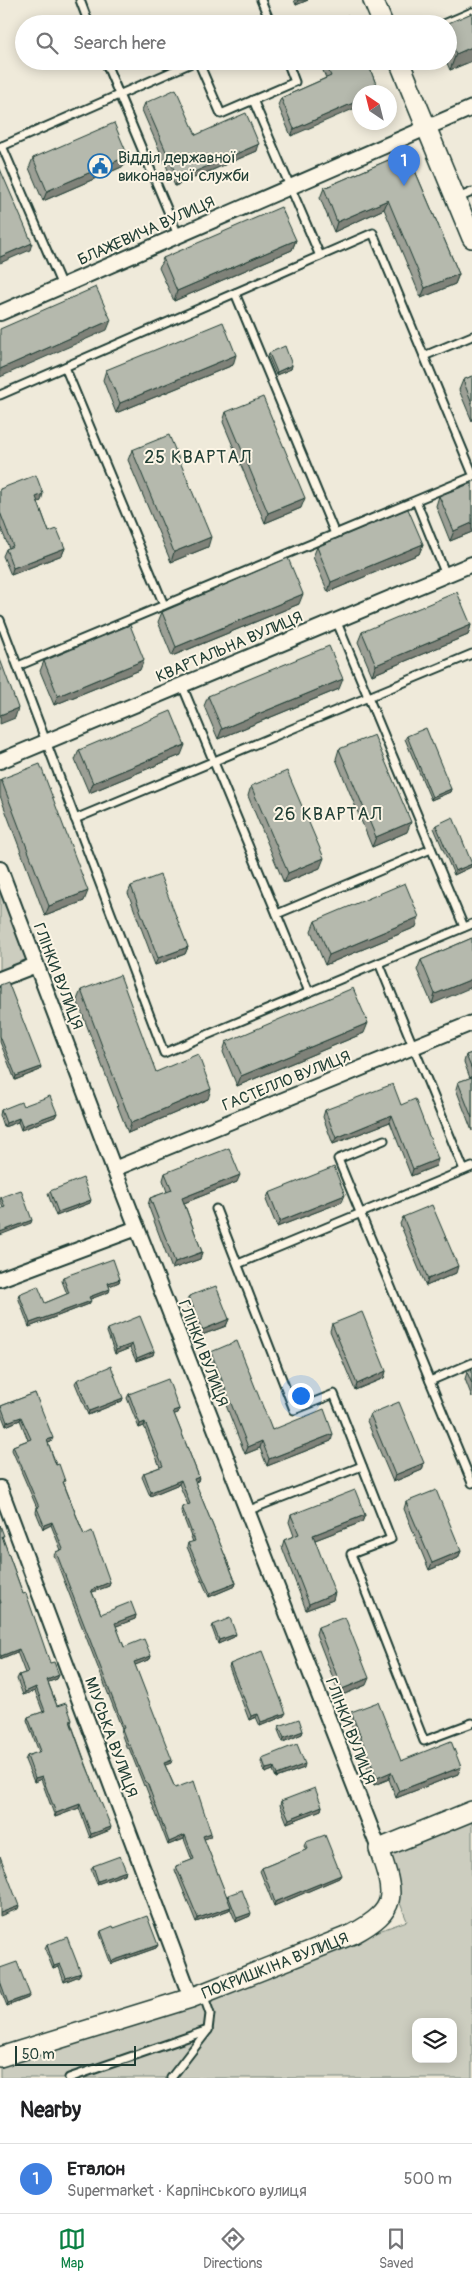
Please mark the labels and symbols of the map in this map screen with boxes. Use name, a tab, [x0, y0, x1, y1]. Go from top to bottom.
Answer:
north arrow	[352, 85, 397, 130]
pin: 1	[388, 145, 420, 186]
place label: Відділ державної виконавчої служби	[118, 148, 249, 186]
public building icon: Відділ державної виконавчої служби	[87, 153, 113, 179]
street label: БЛАЖЕВИЧА ВУЛИЦЯ	[75, 192, 218, 270]
district label: 25 КВАРТАЛ	[144, 446, 252, 469]
street label: КВАРТАЛЬНА ВУЛИЦЯ	[153, 607, 306, 687]
district label: 26 КВАРТАЛ	[274, 803, 382, 826]
street label: ГЛІНКИ ВУЛИЦЯ	[29, 920, 88, 1033]
street label: ГАСТЕЛЛО ВУЛИЦЯ	[219, 1046, 353, 1116]
street label: ГЛІНКИ ВУЛИЦЯ	[174, 1297, 233, 1410]
your location	[288, 1383, 314, 1409]
street label: МІУСЬКА ВУЛИЦЯ	[80, 1674, 142, 1800]
street label: ГЛІНКИ ВУЛИЦЯ	[321, 1675, 380, 1788]
street label: ПОКРИШКІНА ВУЛИЦЯ	[199, 1928, 351, 2004]
scale bar	[15, 2043, 136, 2066]

